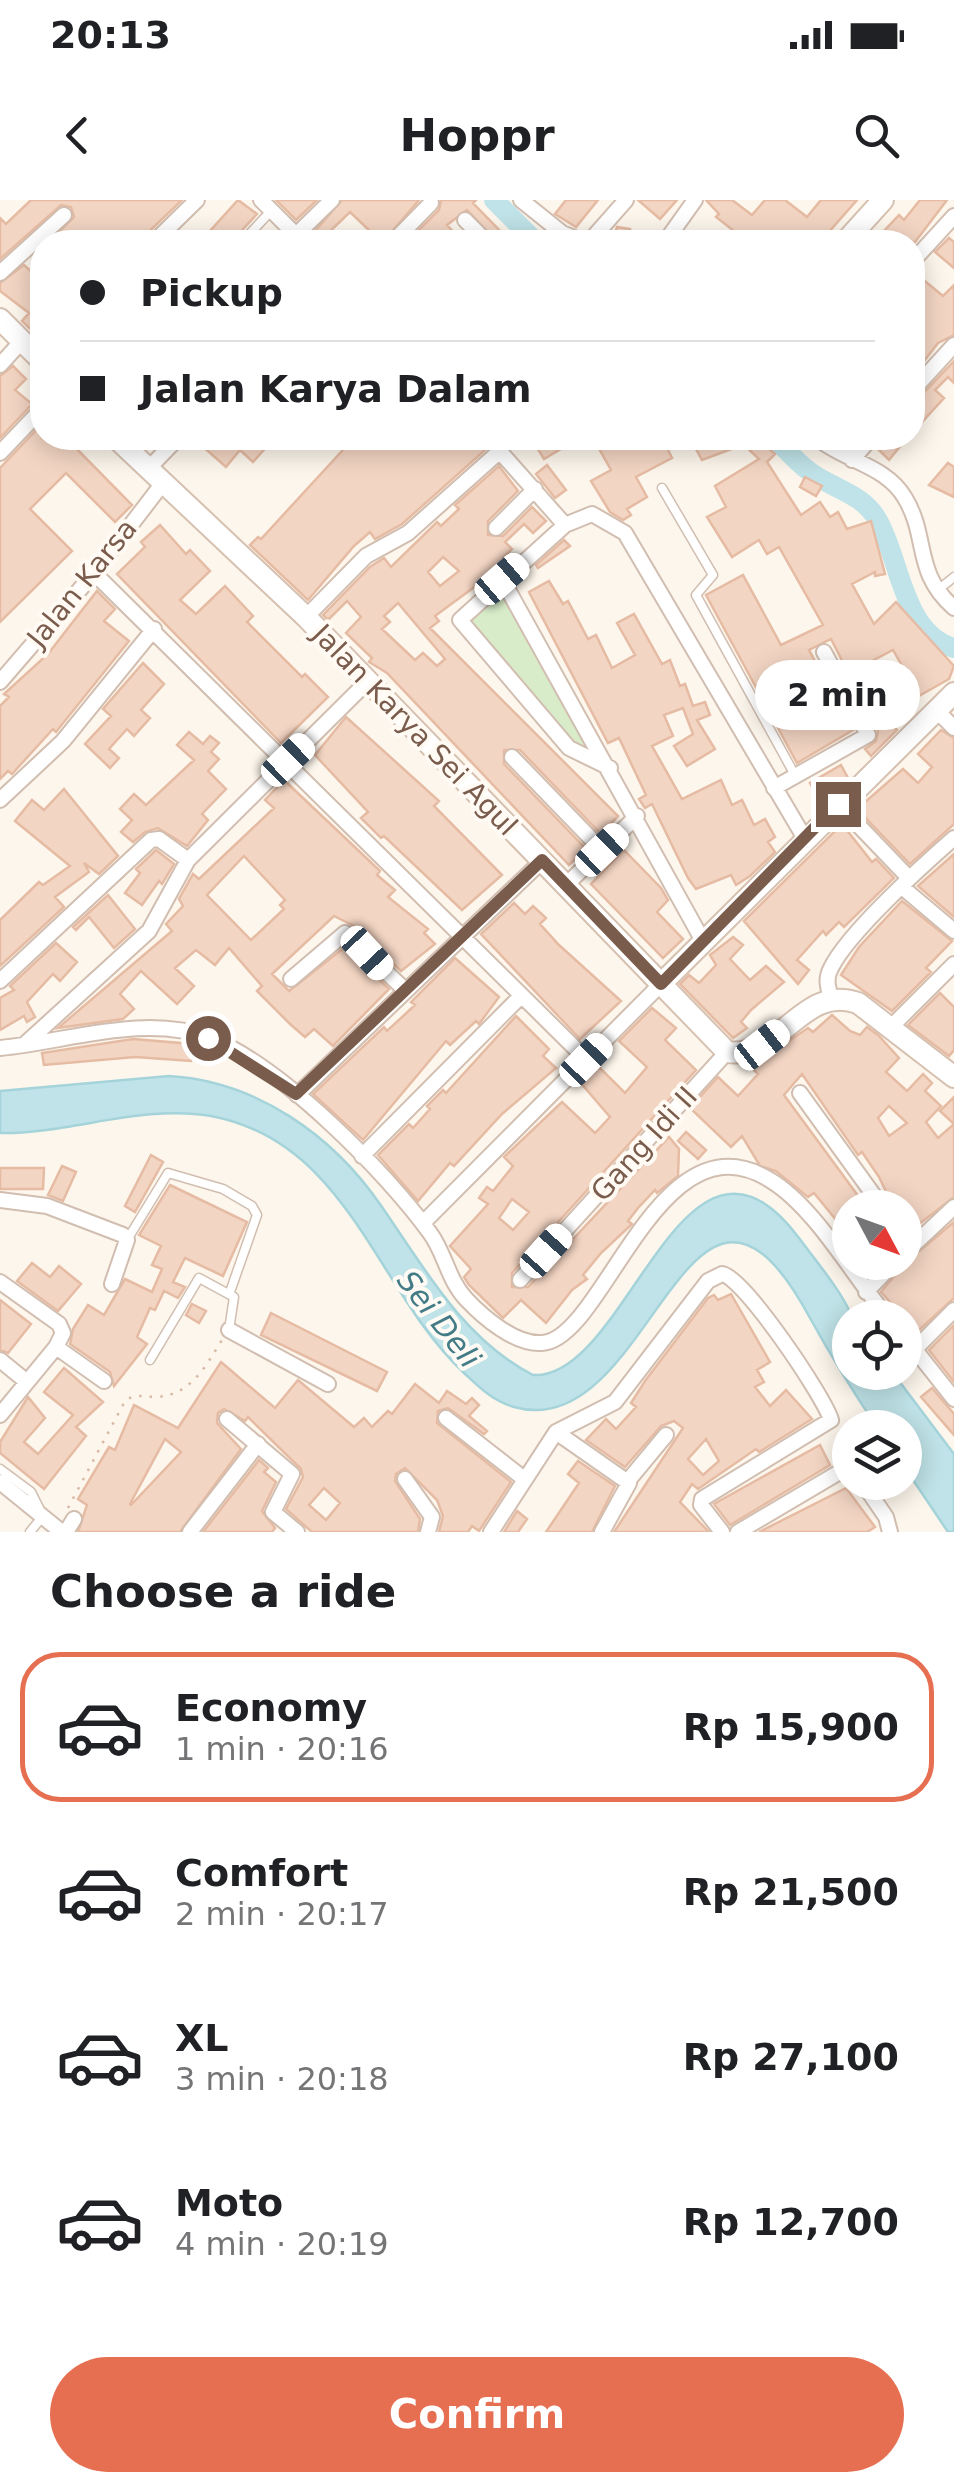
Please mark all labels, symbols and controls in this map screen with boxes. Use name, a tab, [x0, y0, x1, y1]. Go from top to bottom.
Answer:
text: 20:13	[50, 13, 171, 57]
icon: back	[50, 108, 105, 163]
icon: search	[849, 108, 904, 163]
text: Hoppr	[399, 109, 555, 162]
text: Pickup	[140, 271, 283, 315]
text: Jalan Karya Dalam	[140, 367, 532, 411]
street label: Jalan Karsa	[19, 512, 144, 655]
car	[470, 548, 534, 610]
street label: Jalan Karya Sei Agul	[304, 616, 524, 842]
callout: 2 min	[756, 659, 920, 729]
text: 2 min	[787, 676, 888, 714]
car	[256, 728, 320, 792]
route end	[816, 782, 861, 827]
car	[570, 818, 634, 882]
car	[336, 921, 398, 985]
car	[729, 1015, 795, 1075]
route start	[186, 1016, 231, 1061]
car	[554, 1028, 618, 1092]
street label: Gang Idi II	[584, 1080, 704, 1208]
north arrow	[832, 1190, 922, 1280]
map controls	[832, 1190, 922, 1500]
car	[515, 1219, 577, 1283]
water label: Sei Deli	[390, 1263, 488, 1375]
button: locate	[832, 1300, 922, 1390]
button: layers	[832, 1410, 922, 1500]
text: Choose a ride	[50, 1565, 396, 1618]
icon: car	[55, 1682, 145, 1772]
text: Economy	[175, 1686, 367, 1730]
text: Rp 15,900	[683, 1705, 899, 1749]
text: 1 min · 20:16	[175, 1730, 389, 1768]
icon: car	[55, 1847, 145, 1937]
text: Comfort	[175, 1851, 348, 1895]
text: Rp 21,500	[683, 1870, 899, 1914]
text: 2 min · 20:17	[175, 1895, 389, 1933]
icon: car	[55, 2012, 145, 2102]
text: XL	[175, 2016, 229, 2060]
text: Rp 27,100	[683, 2035, 899, 2079]
text: 3 min · 20:18	[175, 2060, 389, 2098]
icon: car	[55, 2177, 145, 2267]
text: Moto	[175, 2181, 283, 2225]
text: Rp 12,700	[683, 2200, 899, 2244]
text: 4 min · 20:19	[175, 2225, 389, 2263]
button: Confirm	[50, 2357, 904, 2472]

